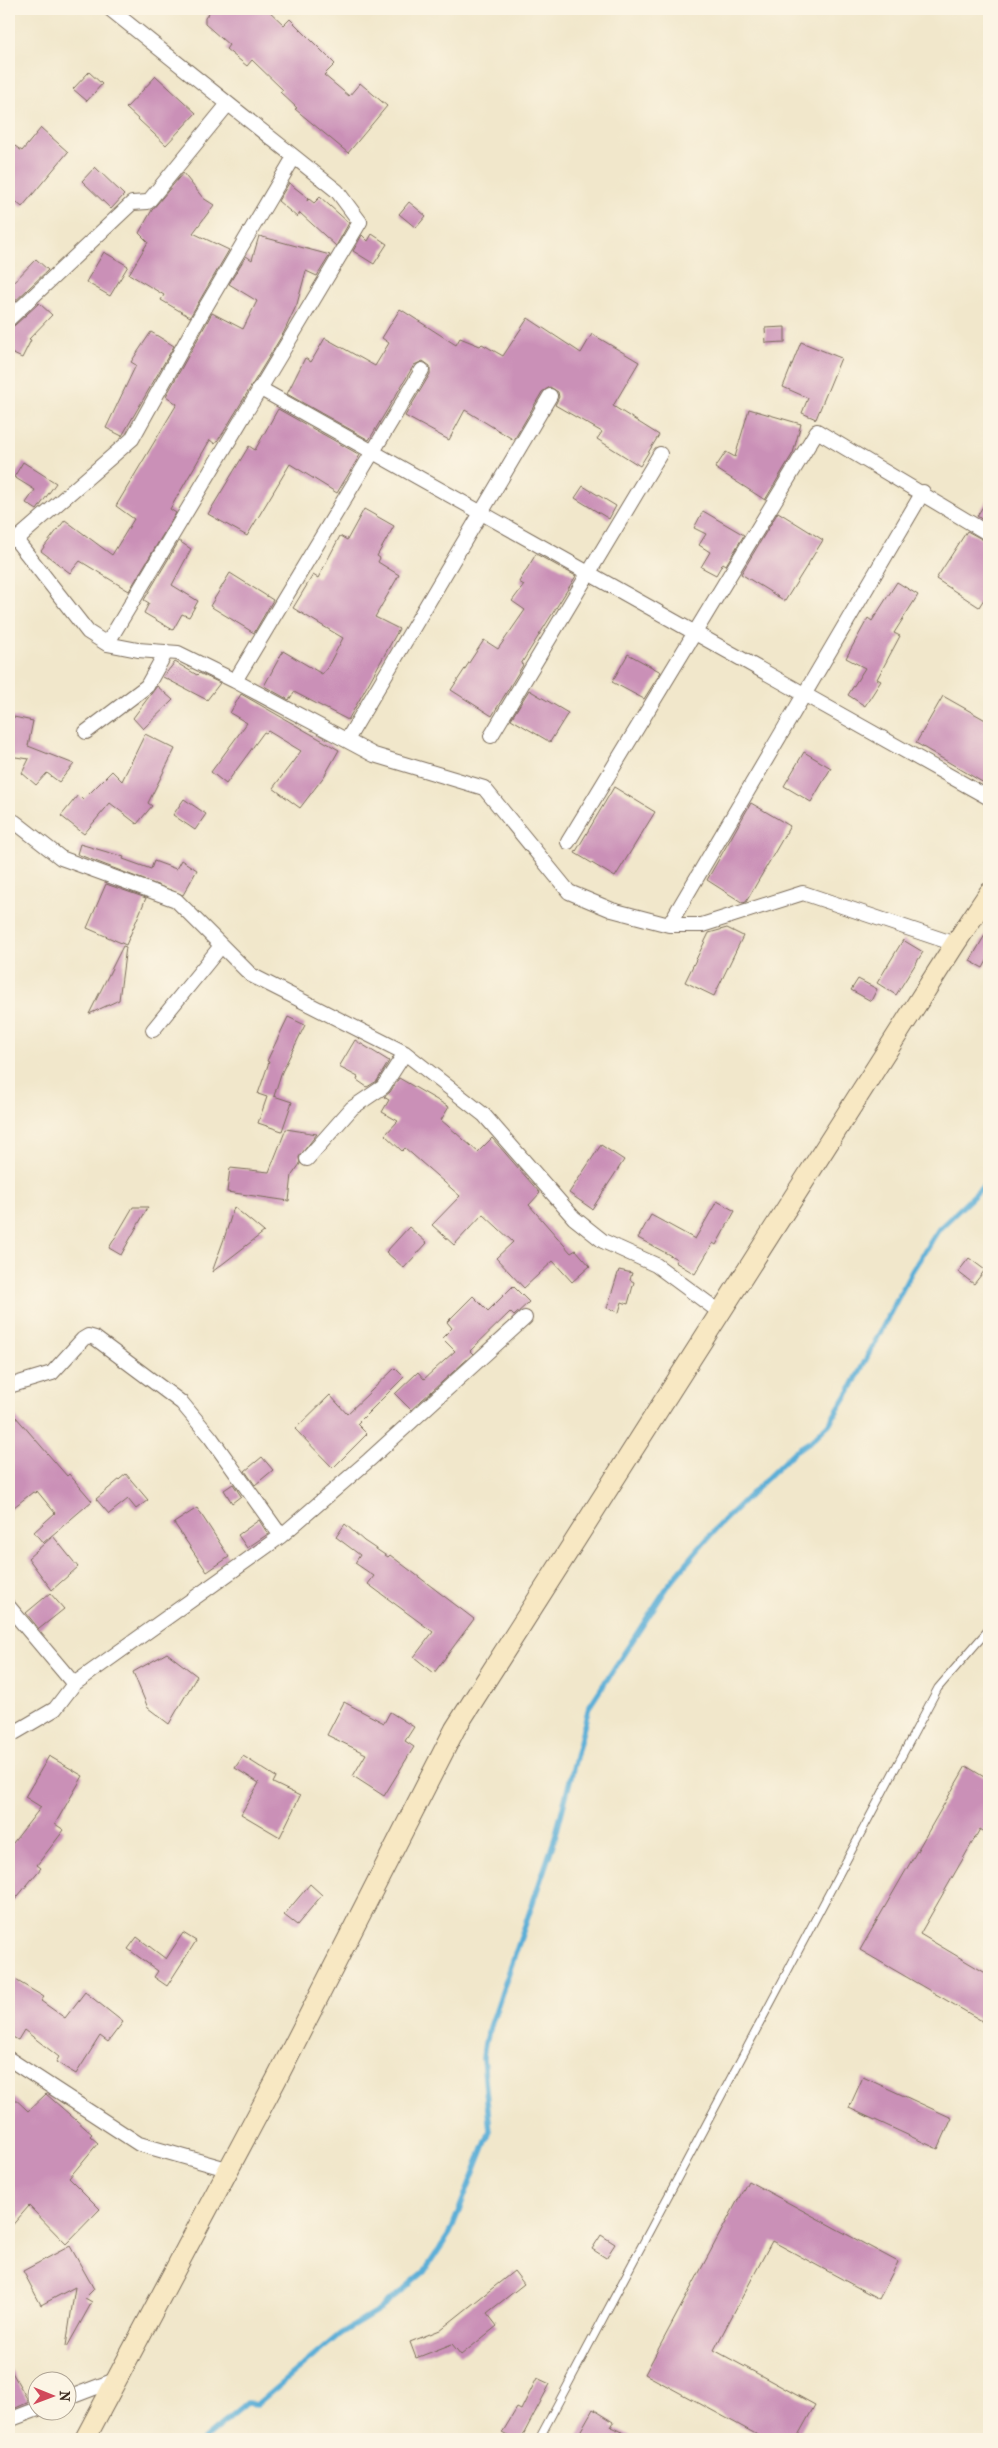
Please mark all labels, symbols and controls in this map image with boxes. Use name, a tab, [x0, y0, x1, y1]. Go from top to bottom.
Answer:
north arrow	[28, 2370, 78, 2420]
text: N	[56, 2391, 73, 2402]

